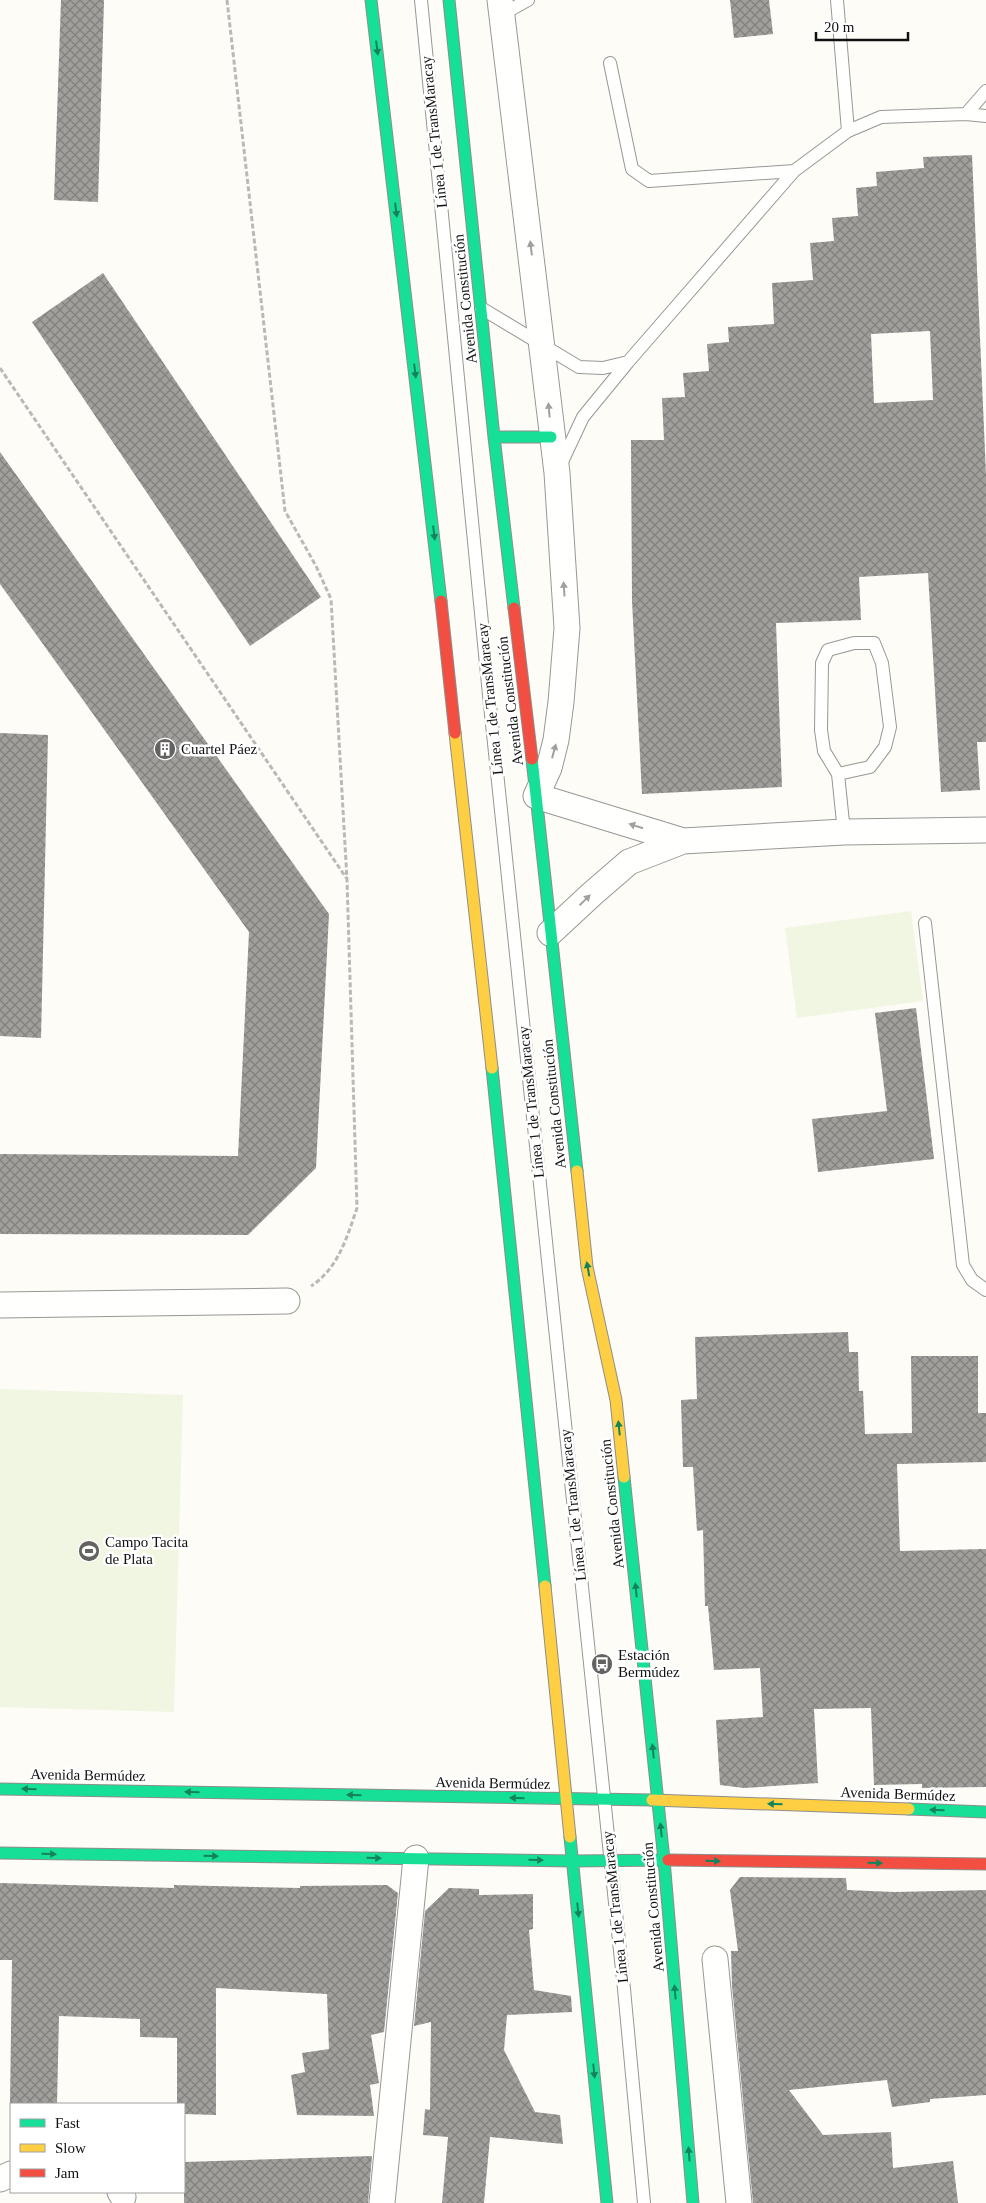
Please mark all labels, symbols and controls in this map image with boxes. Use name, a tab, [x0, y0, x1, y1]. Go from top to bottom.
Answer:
scale bar	[816, 10, 908, 42]
text: 20 m	[824, 19, 855, 35]
one-way arrow	[373, 41, 381, 57]
street label: Línea 1 de TransMaracay	[418, 55, 450, 209]
one-way arrow	[392, 202, 400, 218]
street label: Avenida Constitución	[450, 233, 480, 365]
one-way arrow	[527, 240, 535, 256]
one-way arrow	[411, 364, 419, 380]
one-way arrow	[545, 402, 553, 418]
one-way arrow	[430, 525, 438, 541]
one-way arrow	[560, 581, 568, 597]
street label: Línea 1 de TransMaracay	[474, 622, 506, 776]
street label: Avenida Constitución	[494, 635, 526, 767]
building icon: Cuartel Páez	[153, 737, 177, 761]
place label: Cuartel Páez	[181, 741, 258, 757]
one-way arrow	[550, 743, 558, 758]
one-way arrow	[629, 822, 644, 829]
one-way arrow	[579, 894, 591, 906]
street label: Línea 1 de TransMaracay	[515, 1025, 547, 1179]
street label: Avenida Constitución	[539, 1038, 569, 1170]
one-way arrow	[583, 1261, 591, 1277]
one-way arrow	[615, 1420, 623, 1436]
street label: Línea 1 de TransMaracay	[557, 1428, 589, 1582]
street label: Avenida Constitución	[597, 1438, 627, 1570]
place label: Campo Tacita de Plata	[105, 1534, 189, 1567]
sports icon: Campo Tacita de Plata	[77, 1539, 101, 1563]
one-way arrow	[632, 1582, 640, 1598]
place label: Estación Bermúdez	[618, 1647, 680, 1680]
bus stop icon: Estación Bermúdez	[590, 1652, 614, 1676]
one-way arrow	[649, 1743, 657, 1759]
street label: Avenida Bermúdez	[30, 1766, 146, 1784]
street label: Avenida Bermúdez	[435, 1774, 551, 1792]
street label: Avenida Bermúdez	[840, 1784, 956, 1804]
one-way arrow	[21, 1785, 37, 1793]
one-way arrow	[184, 1788, 200, 1796]
one-way arrow	[346, 1791, 362, 1799]
one-way arrow	[508, 1794, 524, 1802]
one-way arrow	[767, 1800, 783, 1808]
one-way arrow	[929, 1806, 945, 1814]
one-way arrow	[657, 1822, 665, 1838]
street label: Línea 1 de TransMaracay	[599, 1830, 631, 1984]
street label: Avenida Constitución	[639, 1841, 667, 1973]
one-way arrow	[41, 1850, 57, 1858]
one-way arrow	[203, 1852, 219, 1860]
one-way arrow	[366, 1854, 382, 1862]
one-way arrow	[528, 1857, 544, 1865]
one-way arrow	[705, 1857, 721, 1865]
one-way arrow	[868, 1859, 884, 1867]
one-way arrow	[574, 1902, 582, 1918]
one-way arrow	[671, 1984, 679, 2000]
one-way arrow	[590, 2064, 598, 2080]
legend	[10, 2103, 185, 2193]
text: Fast	[55, 2115, 81, 2131]
text: Slow	[55, 2140, 86, 2156]
one-way arrow	[685, 2146, 693, 2162]
text: Jam	[55, 2165, 79, 2181]

